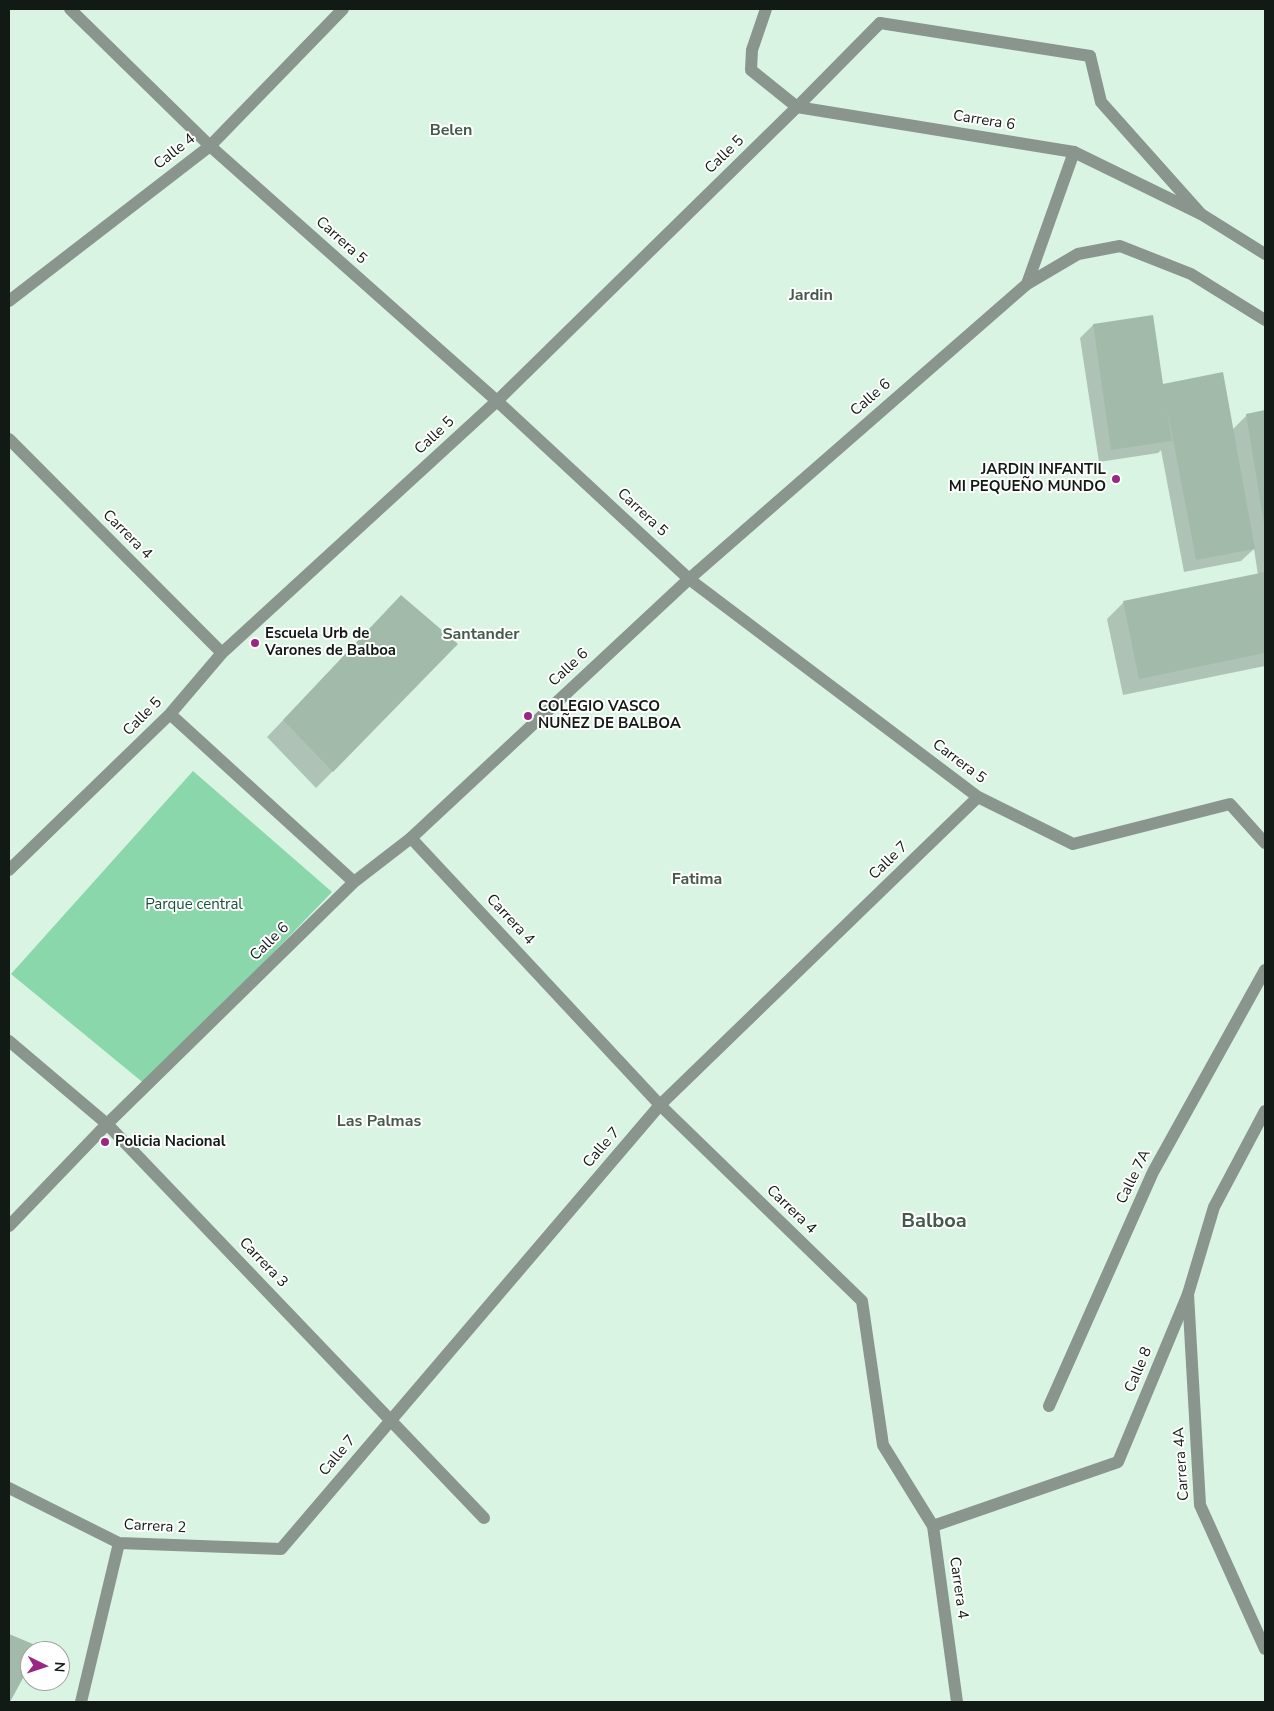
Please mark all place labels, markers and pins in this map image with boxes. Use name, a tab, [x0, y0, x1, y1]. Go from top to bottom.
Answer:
place label: JARDIN INFANTIL MI PEQUEÑO MUNDO	[949, 461, 1106, 496]
marker: JARDIN INFANTIL MI PEQUEÑO MUNDO	[1110, 473, 1122, 485]
place label: Escuela Urb de Varones de Balboa	[265, 625, 396, 660]
marker: Escuela Urb de Varones de Balboa	[249, 637, 261, 649]
place label: COLEGIO VASCO NUÑEZ DE BALBOA	[538, 698, 681, 733]
marker: COLEGIO VASCO NUÑEZ DE BALBOA	[522, 710, 534, 722]
place label: Policia Nacional	[115, 1133, 226, 1151]
marker: Policia Nacional	[99, 1136, 111, 1148]

